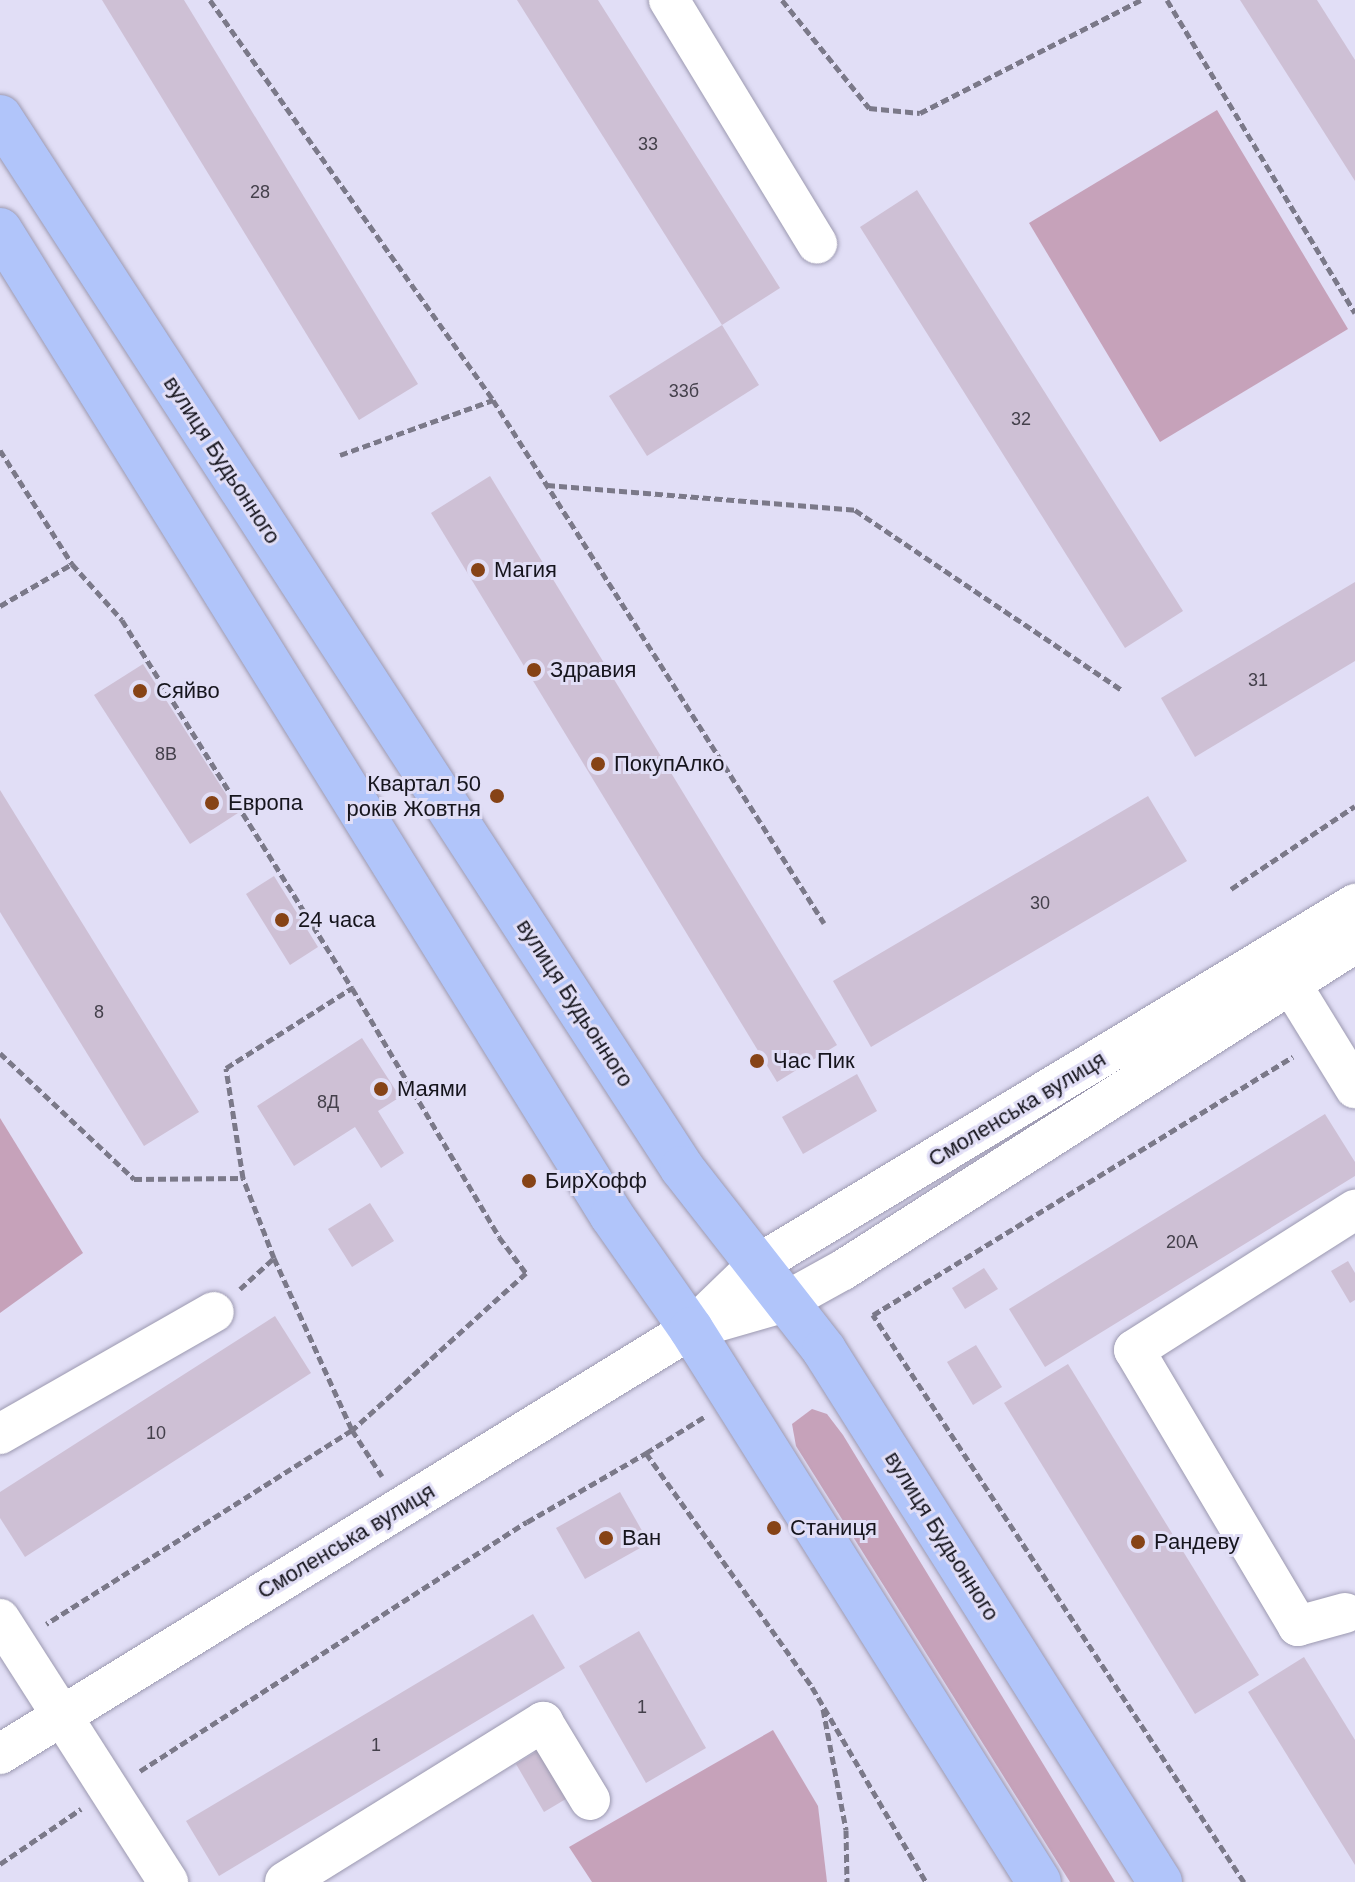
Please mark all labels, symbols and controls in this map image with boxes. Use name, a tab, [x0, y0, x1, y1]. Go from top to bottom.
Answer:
house number: 33	[638, 133, 658, 155]
house number: 28	[250, 181, 270, 203]
street label: вулиця Будьонного	[158, 371, 286, 549]
house number: 33б	[669, 380, 699, 402]
house number: 32	[1011, 408, 1031, 430]
place label: Магия	[494, 557, 557, 583]
marker: Магия	[469, 561, 487, 579]
place label: Здравия	[550, 657, 636, 683]
marker: Здравия	[525, 661, 543, 679]
house number: 31	[1248, 669, 1268, 691]
place label: Сяйво	[156, 678, 220, 704]
marker: Сяйво	[131, 682, 149, 700]
house number: 8В	[155, 743, 177, 765]
place label: ПокупАлко	[614, 751, 724, 777]
marker: ПокупАлко	[589, 755, 607, 773]
place label: Квартал 50 років Жовтня	[347, 770, 481, 822]
marker: Квартал 50 років Жовтня	[488, 787, 506, 805]
place label: Европа	[228, 790, 303, 816]
marker: Европа	[203, 794, 221, 812]
house number: 30	[1030, 892, 1050, 914]
place label: 24 часа	[298, 907, 376, 933]
marker: 24 часа	[273, 911, 291, 929]
street label: вулиця Будьонного	[511, 914, 639, 1092]
house number: 8	[94, 1001, 104, 1023]
street label: Смоленська вулиця	[924, 1046, 1110, 1172]
place label: Час Пик	[773, 1048, 855, 1074]
marker: Час Пик	[748, 1052, 766, 1070]
place label: Маями	[397, 1076, 467, 1102]
marker: Маями	[372, 1080, 390, 1098]
house number: 8Д	[317, 1091, 339, 1113]
place label: БирХофф	[545, 1168, 647, 1194]
marker: БирХофф	[520, 1172, 538, 1190]
house number: 20А	[1166, 1231, 1198, 1253]
house number: 10	[146, 1422, 166, 1444]
street label: вулиця Будьонного	[879, 1447, 1005, 1625]
street label: Смоленська вулиця	[253, 1478, 439, 1604]
place label: Станиця	[790, 1515, 877, 1541]
marker: Станиця	[765, 1519, 783, 1537]
place label: Ван	[622, 1525, 661, 1551]
marker: Ван	[597, 1529, 615, 1547]
place label: Рандеву	[1154, 1529, 1240, 1555]
marker: Рандеву	[1129, 1533, 1147, 1551]
house number: 1	[637, 1696, 647, 1718]
house number: 1	[371, 1734, 381, 1756]

